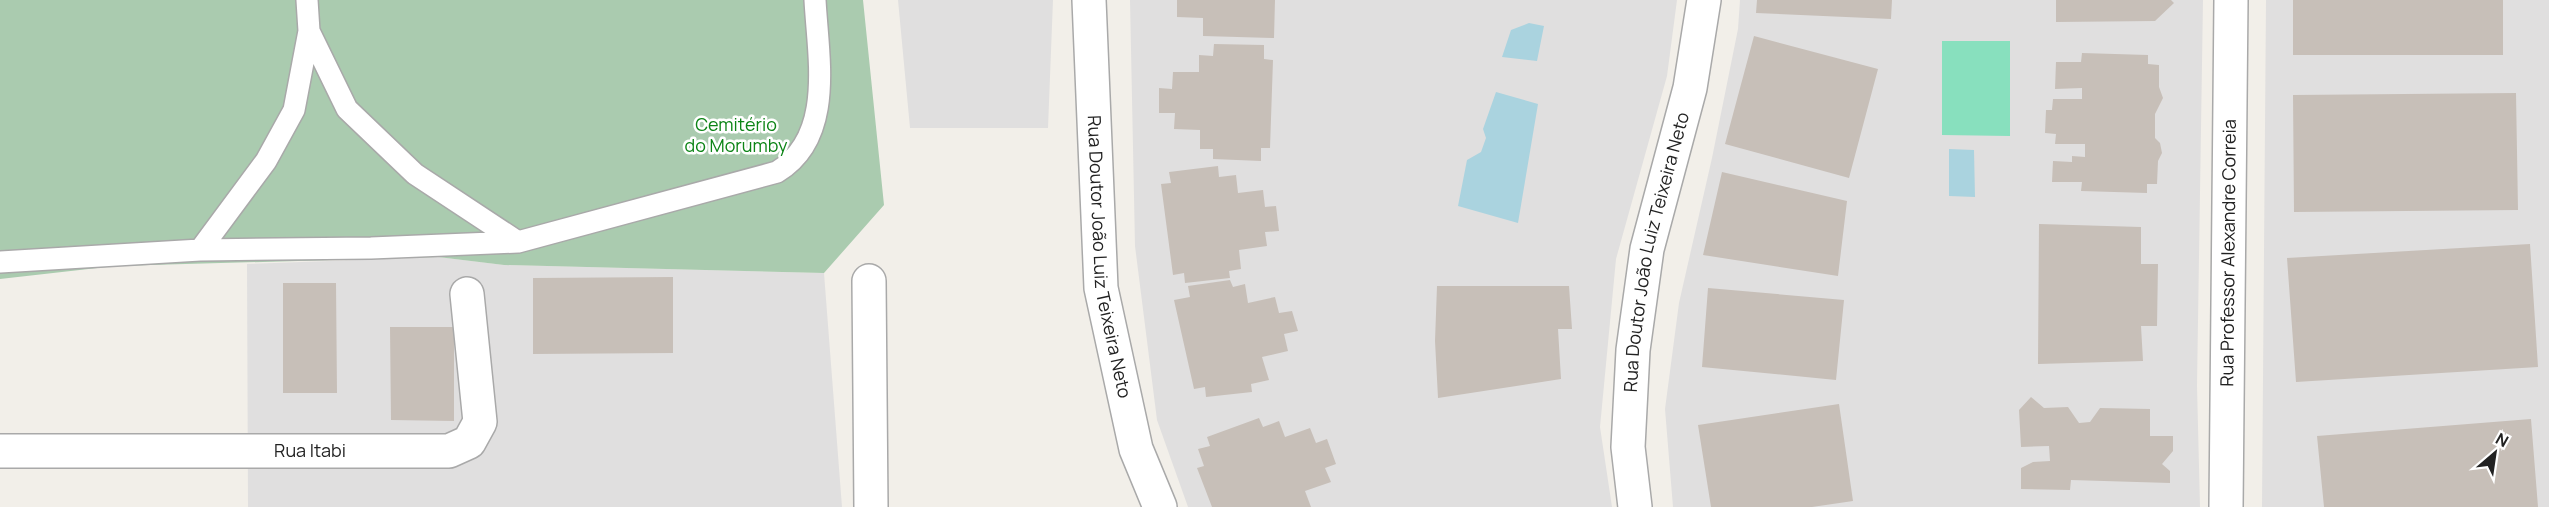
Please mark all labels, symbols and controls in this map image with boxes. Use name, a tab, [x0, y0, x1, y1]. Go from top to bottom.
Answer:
street label: Rua Doutor João Luiz Teixeira Neto	[1618, 109, 1694, 393]
park label: Cemitério do Morumby	[685, 112, 788, 157]
street label: Rua Doutor João Luiz Teixeira Neto	[1083, 115, 1138, 400]
street label: Rua Professor Alexandre Correia	[2214, 119, 2241, 387]
north arrow	[2465, 423, 2525, 483]
text: N	[2492, 427, 2513, 452]
street label: Rua Itabi	[274, 438, 346, 462]

